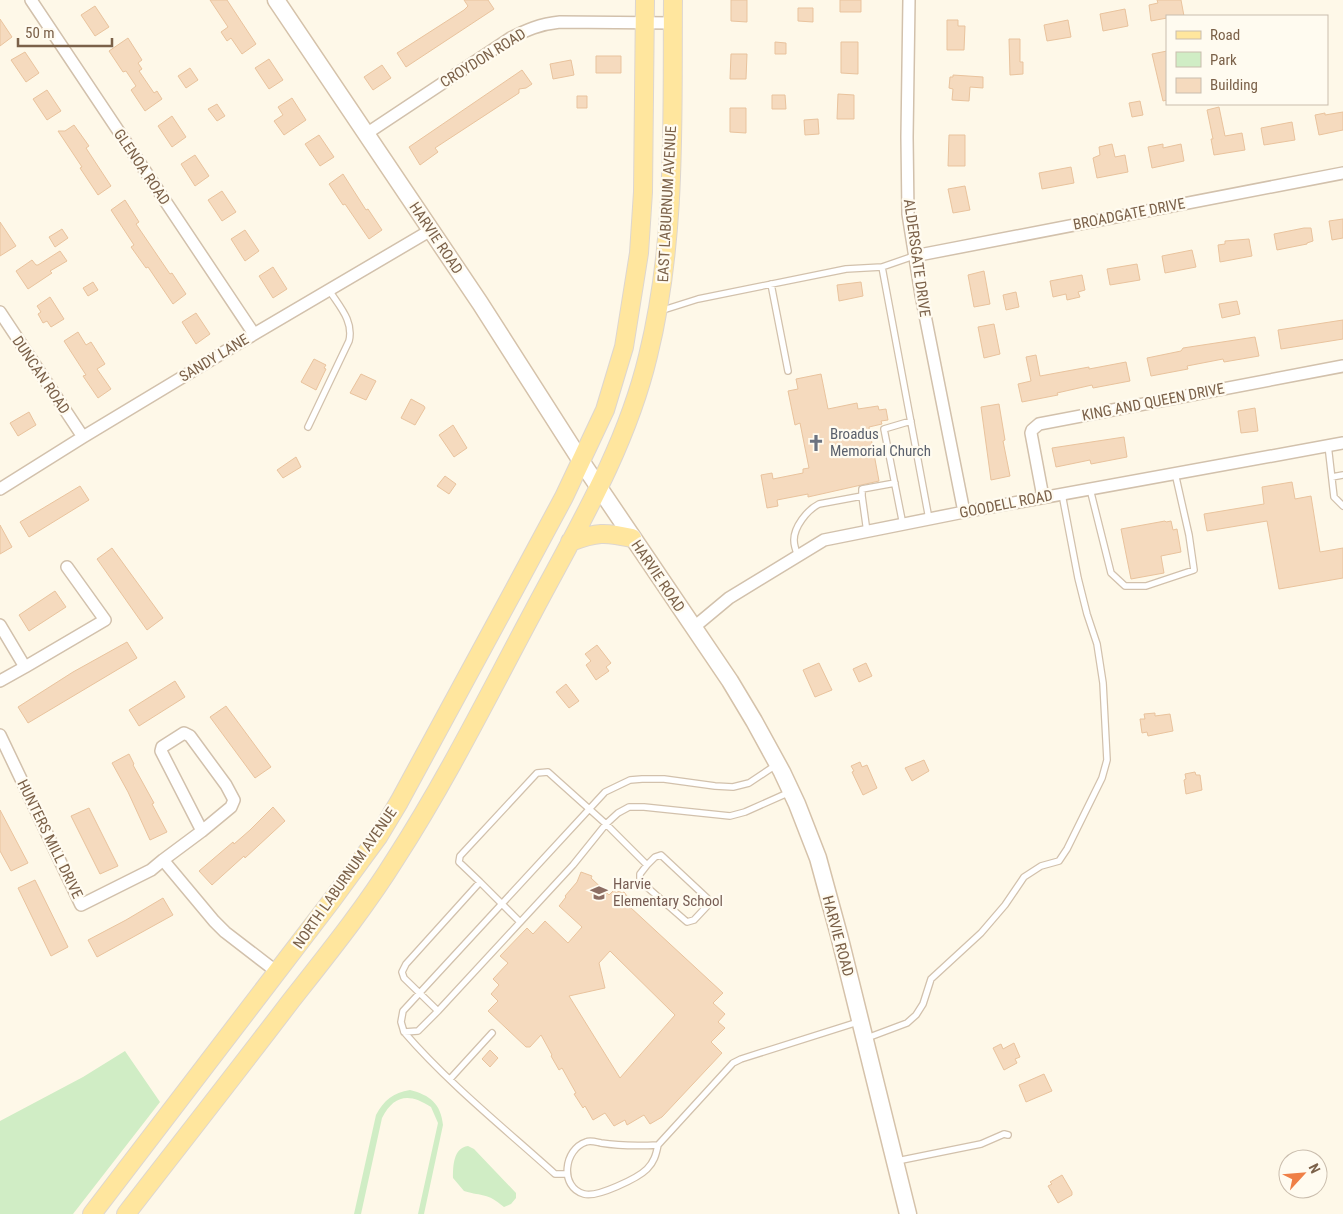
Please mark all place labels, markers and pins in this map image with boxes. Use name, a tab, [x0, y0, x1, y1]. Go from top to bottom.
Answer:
place label: Broadus Memorial Church	[830, 425, 931, 460]
church icon: Broadus Memorial Church	[806, 433, 826, 453]
place label: Harvie Elementary School	[613, 875, 723, 910]
school or university icon: Harvie Elementary School	[589, 883, 609, 903]

